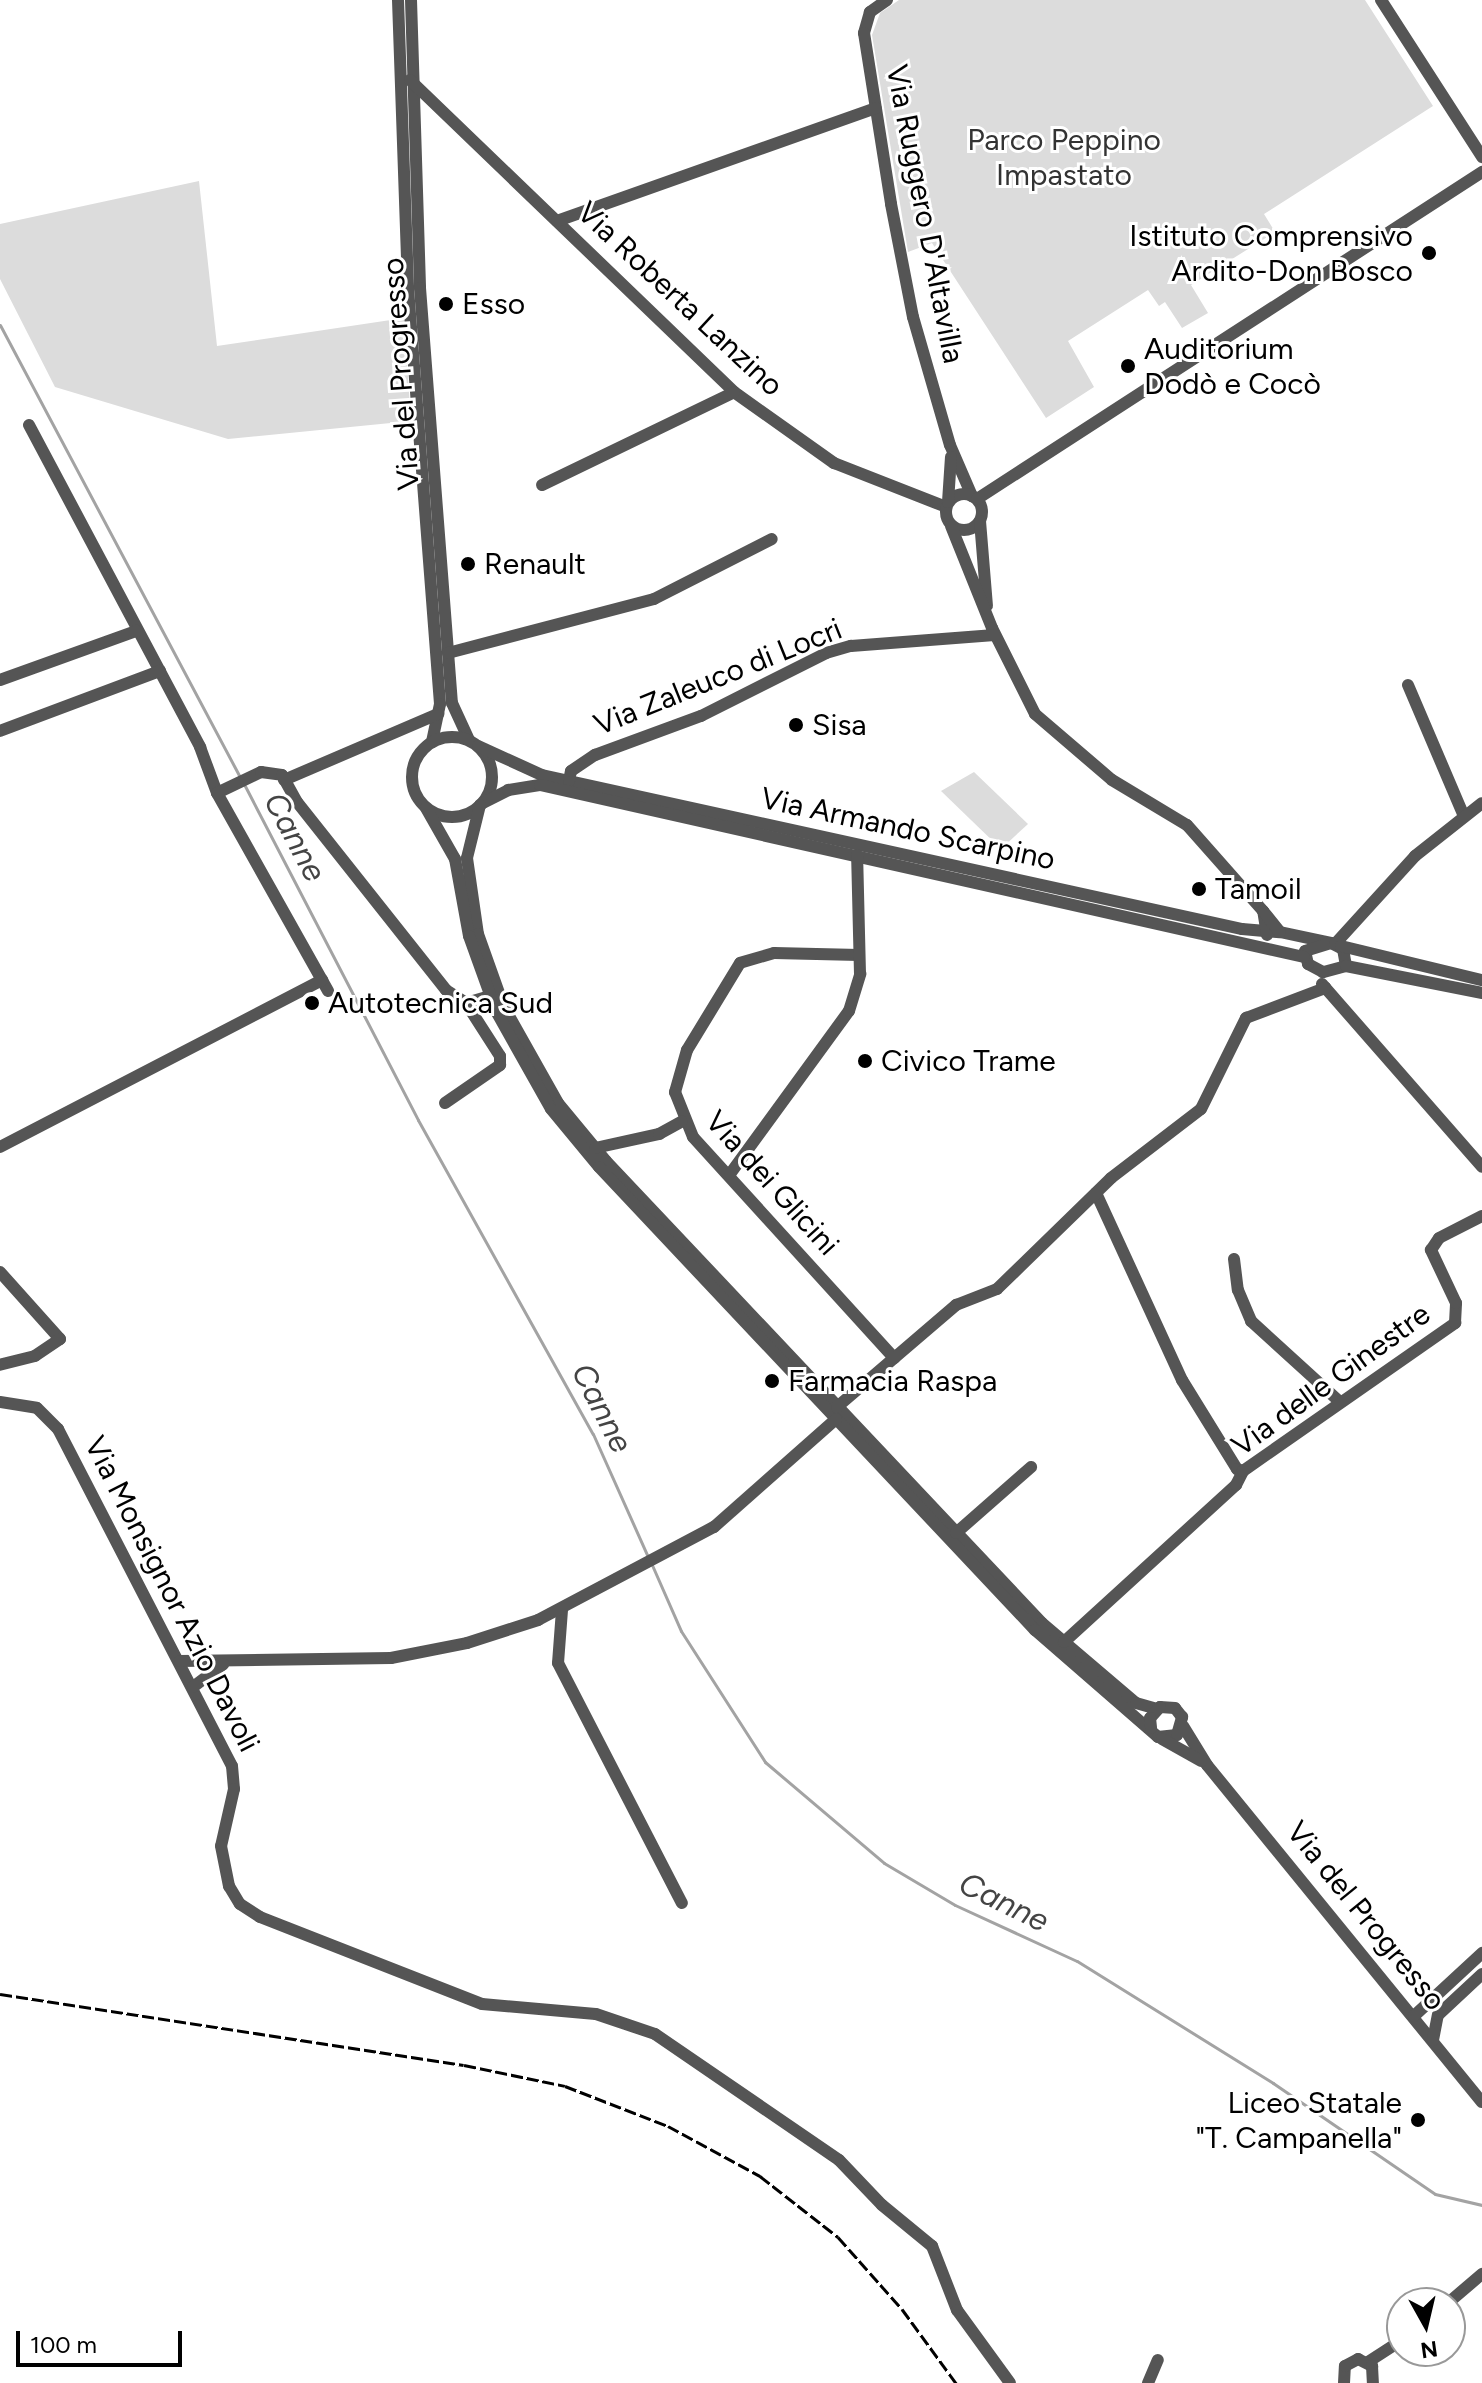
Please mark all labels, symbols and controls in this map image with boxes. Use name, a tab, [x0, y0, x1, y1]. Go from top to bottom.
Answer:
street label: Via Ruggero D'Altavilla	[878, 62, 972, 366]
park label: Parco Peppino Impastato	[967, 122, 1161, 192]
street label: Via Roberta Lanzino	[570, 194, 790, 404]
place label: Istituto Comprensivo Ardito-Don Bosco	[1129, 218, 1413, 288]
marker: Istituto Comprensivo Ardito-Don Bosco	[1420, 244, 1438, 262]
street label: Via del Progresso	[375, 257, 427, 491]
place label: Esso	[462, 286, 525, 322]
marker: Esso	[437, 295, 455, 313]
place label: Auditorium Dodò e Cocò	[1144, 331, 1321, 402]
marker: Auditorium Dodò e Cocò	[1119, 357, 1137, 375]
place label: Renault	[484, 546, 586, 582]
marker: Renault	[459, 555, 477, 573]
street label: Via Zaleuco di Locri	[589, 611, 847, 743]
place label: Sisa	[812, 707, 867, 743]
marker: Sisa	[787, 716, 805, 734]
street label: Via Armando Scarpino	[758, 780, 1058, 878]
water label: Canne	[256, 786, 334, 888]
place label: Tamoil	[1215, 871, 1301, 907]
marker: Tamoil	[1190, 880, 1208, 898]
place label: Autotecnica Sud	[328, 985, 553, 1021]
marker: Autotecnica Sud	[303, 994, 321, 1012]
place label: Civico Trame	[881, 1043, 1056, 1079]
marker: Civico Trame	[856, 1052, 874, 1070]
street label: Via dei Glicini	[698, 1103, 846, 1263]
street label: Via delle Ginestre	[1225, 1296, 1437, 1464]
water label: Canne	[563, 1357, 641, 1459]
place label: Farmacia Raspa	[788, 1363, 997, 1399]
marker: Farmacia Raspa	[763, 1372, 781, 1390]
street label: Via Monsignor Azio Davoli	[77, 1430, 267, 1758]
street label: Via del Progresso	[1279, 1814, 1453, 2018]
water label: Canne	[953, 1864, 1055, 1940]
place label: Liceo Statale "T. Campanella"	[1195, 2085, 1402, 2156]
marker: Liceo Statale "T. Campanella"	[1409, 2111, 1427, 2129]
north arrow	[1386, 2287, 1466, 2367]
scale bar	[20, 2315, 186, 2365]
text: 100 m	[30, 2330, 97, 2359]
text: N	[1419, 2335, 1439, 2364]

